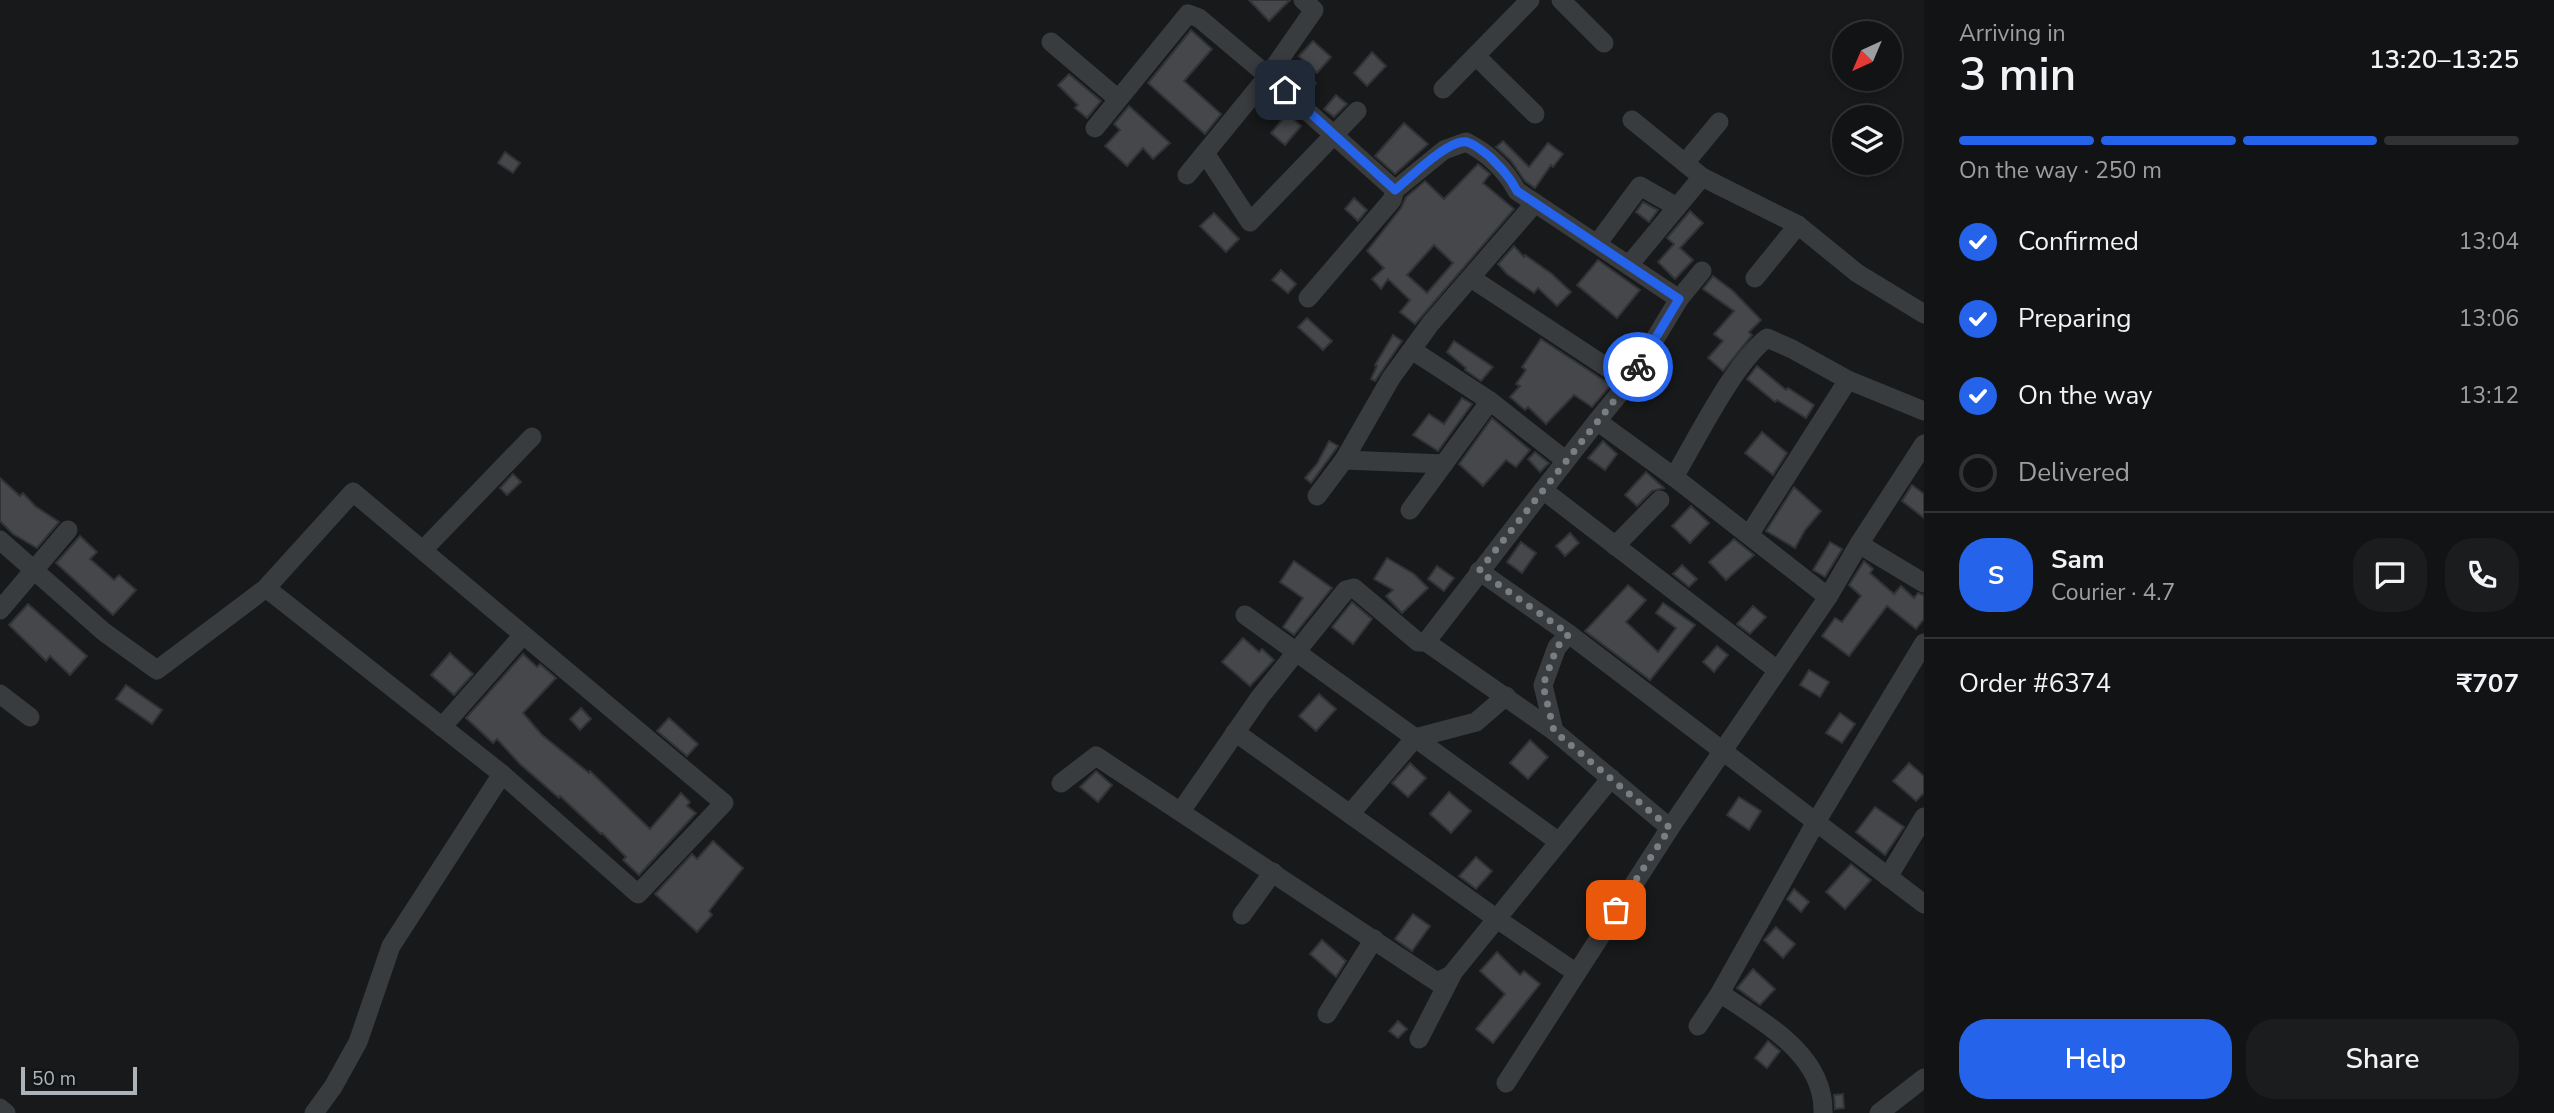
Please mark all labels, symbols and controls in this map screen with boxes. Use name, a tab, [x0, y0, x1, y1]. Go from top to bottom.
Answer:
text: Arriving in	[1959, 18, 2066, 49]
north arrow	[1832, 21, 1902, 91]
map controls	[1832, 21, 1902, 175]
text: 13:20–13:25	[2369, 42, 2519, 77]
text: 3 min	[1959, 43, 2076, 106]
pin	[1255, 60, 1315, 120]
icon: home	[1266, 71, 1304, 109]
button: layers	[1832, 105, 1902, 175]
text: On the way · 250 m	[1959, 155, 2162, 186]
icon: check	[1959, 223, 1997, 261]
text: Confirmed	[2018, 224, 2139, 259]
text: 13:04	[2459, 226, 2519, 257]
icon: check	[1959, 300, 1997, 338]
text: Preparing	[2018, 301, 2131, 336]
text: 13:06	[2459, 303, 2519, 334]
courier	[1603, 332, 1673, 402]
icon: bike	[1619, 348, 1657, 386]
icon: check	[1959, 377, 1997, 415]
text: On the way	[2018, 378, 2152, 413]
text: 13:12	[2459, 380, 2519, 411]
text: Delivered	[2018, 455, 2130, 490]
button: chat	[2353, 538, 2427, 612]
button: phone	[2445, 538, 2519, 612]
text: Sam	[2051, 542, 2104, 577]
text: S	[1988, 558, 2004, 593]
text: Courier · 4.7	[2051, 577, 2175, 608]
text: Order #6374	[1959, 666, 2111, 701]
text: ₹707	[2457, 666, 2519, 701]
pin	[1586, 880, 1646, 940]
icon: bag	[1597, 891, 1635, 929]
button: Help	[1959, 1019, 2232, 1099]
button: Share	[2246, 1019, 2519, 1099]
scale bar	[21, 1064, 136, 1096]
text: 50 m	[32, 1066, 76, 1092]

